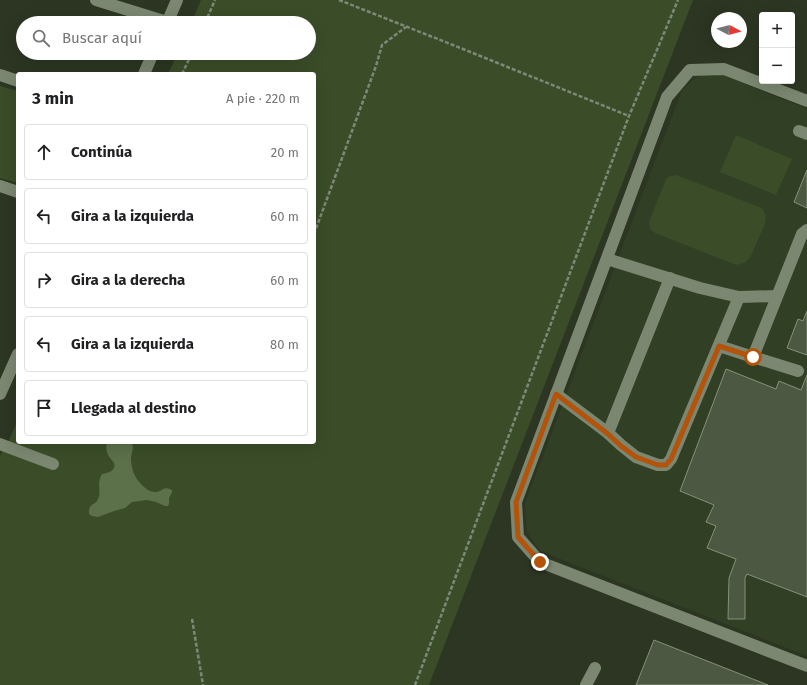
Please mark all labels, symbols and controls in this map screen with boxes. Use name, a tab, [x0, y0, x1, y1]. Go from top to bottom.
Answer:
north arrow	[711, 12, 747, 48]
map controls	[759, 12, 795, 84]
button: +	[759, 12, 795, 48]
search box	[16, 16, 316, 60]
icon: search	[30, 27, 52, 49]
text: Buscar aquí	[62, 29, 142, 47]
button: −	[759, 48, 795, 84]
text: 3 min	[32, 88, 74, 109]
text: A pie · 220 m	[226, 91, 300, 106]
icon: ahead	[33, 141, 55, 163]
text: Continúa	[71, 143, 132, 161]
text: 20 m	[271, 145, 299, 160]
icon: left	[33, 205, 55, 227]
text: Gira a la izquierda	[71, 207, 194, 225]
text: 60 m	[270, 209, 299, 224]
icon: right	[33, 269, 55, 291]
text: Gira a la derecha	[71, 271, 185, 289]
text: 60 m	[270, 273, 299, 288]
icon: left	[33, 333, 55, 355]
text: Gira a la izquierda	[71, 335, 194, 353]
text: 80 m	[270, 337, 299, 352]
route start	[744, 348, 762, 366]
icon: arrive	[33, 397, 55, 419]
text: Llegada al destino	[71, 399, 196, 417]
route end	[531, 553, 549, 571]

